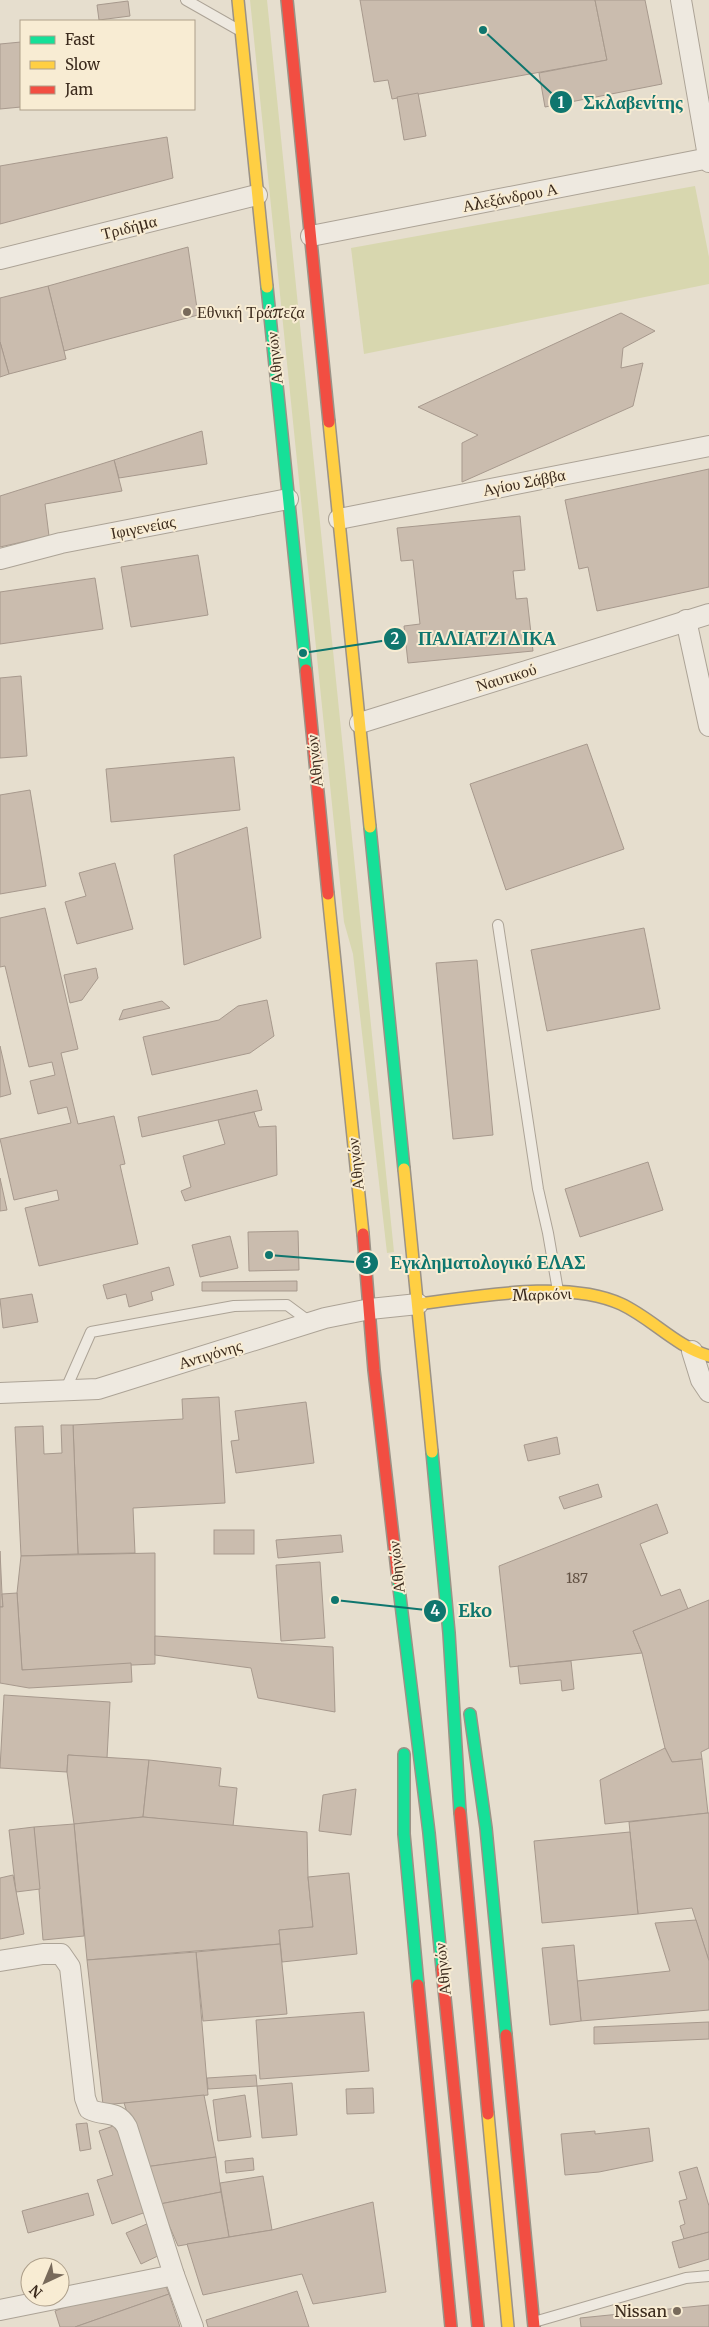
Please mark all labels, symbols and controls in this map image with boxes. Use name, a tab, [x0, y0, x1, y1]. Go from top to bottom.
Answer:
legend	[20, 20, 195, 110]
text: Fast	[65, 30, 95, 49]
text: Slow	[65, 55, 100, 74]
text: Jam	[64, 80, 93, 99]
callout: Σκλαβενίτης	[548, 86, 692, 119]
text: Σκλαβενίτης	[583, 91, 683, 114]
text: 1	[558, 93, 565, 112]
street label: Αλεξάνδρου Α	[461, 178, 560, 216]
street label: Τριδήμα	[99, 210, 159, 244]
place label: Εθνική Τράπεζα	[197, 302, 305, 322]
marker: Εθνική Τράπεζα	[181, 306, 193, 318]
street label: Αθηνών	[261, 331, 287, 385]
street label: Αγίου Σάββα	[481, 464, 568, 500]
street label: Ιφιγενείας	[109, 511, 178, 543]
callout: ΠΑΛΙΑΤΖΙΔΙΚΑ	[383, 622, 566, 655]
text: ΠΑΛΙΑΤΖΙΔΙΚΑ	[418, 627, 556, 650]
text: 2	[391, 629, 400, 648]
street label: Ναυτικού	[473, 658, 539, 696]
street label: Αθηνών	[301, 734, 327, 788]
street label: Αθηνών	[342, 1137, 368, 1191]
callout: Εγκληματολογικό ΕΛΑΣ	[355, 1246, 595, 1279]
text: Εγκληματολογικό ΕΛΑΣ	[390, 1251, 586, 1274]
text: 3	[363, 1253, 371, 1272]
street label: Μαρκόνι	[512, 1283, 573, 1305]
street label: Αντιγόνης	[176, 1335, 245, 1373]
street label: Αθηνών	[383, 1540, 409, 1594]
house number: 187	[566, 1569, 588, 1587]
callout: Eko	[423, 1594, 502, 1627]
text: Eko	[458, 1599, 492, 1622]
text: 4	[430, 1601, 440, 1620]
street label: Αθηνών	[429, 1942, 455, 1996]
north arrow	[20, 2257, 70, 2307]
text: N	[26, 2281, 46, 2302]
place label: Nissan	[614, 2301, 667, 2321]
marker: Nissan	[671, 2305, 683, 2317]

